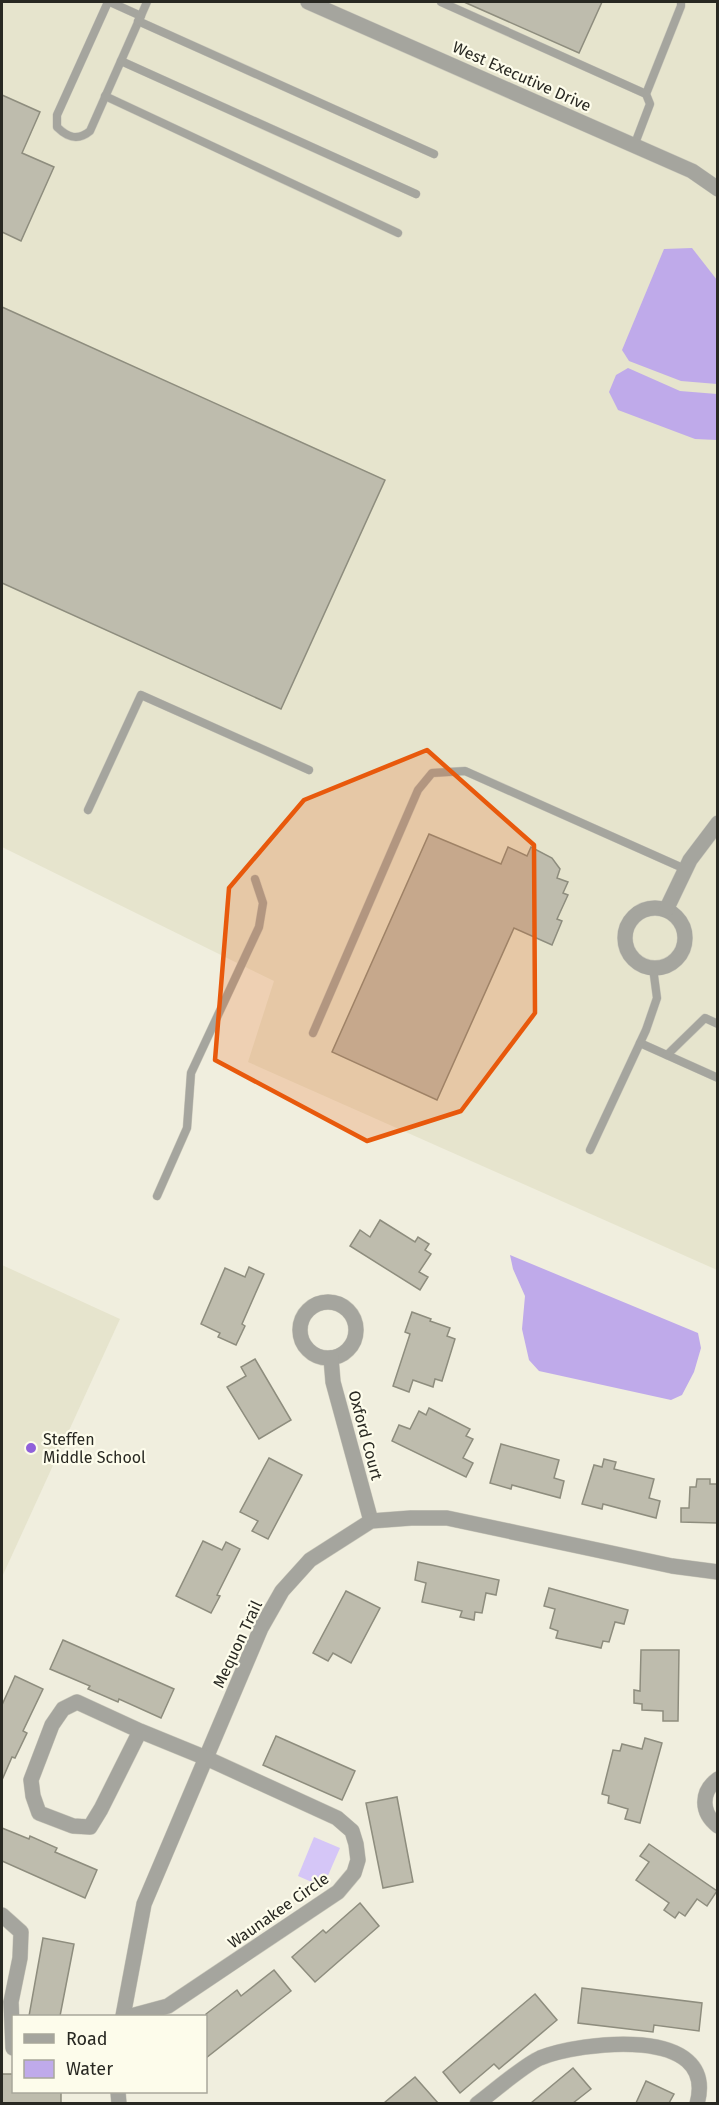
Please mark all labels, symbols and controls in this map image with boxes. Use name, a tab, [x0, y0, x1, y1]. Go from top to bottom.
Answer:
street label: West Executive Drive	[450, 37, 594, 116]
street label: Oxford Court	[344, 1388, 387, 1482]
place label: Steffen Middle School	[43, 1430, 146, 1467]
marker: Steffen Middle School	[24, 1441, 38, 1455]
street label: Mequon Trail	[209, 1597, 266, 1691]
street label: Waunakee Circle	[224, 1869, 332, 1952]
legend	[12, 2015, 207, 2093]
text: Road	[66, 2028, 108, 2050]
text: Water	[66, 2058, 113, 2080]

